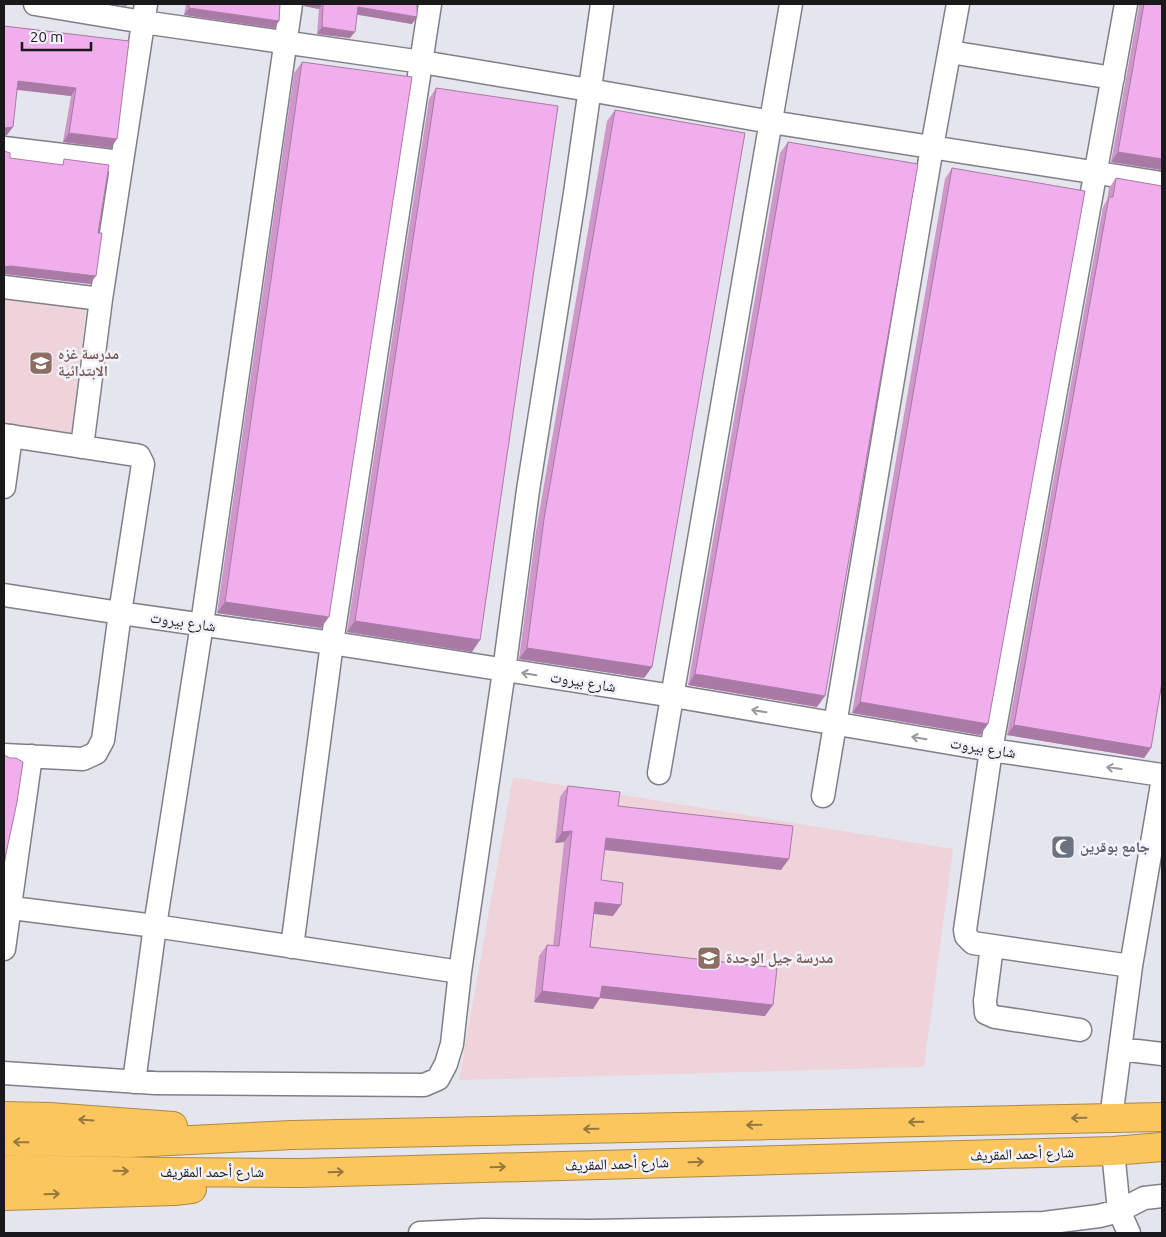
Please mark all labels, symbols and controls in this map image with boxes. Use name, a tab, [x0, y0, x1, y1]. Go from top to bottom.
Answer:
scale bar	[22, 20, 91, 52]
text: 20 m	[30, 28, 63, 45]
place label: مدرسة غزه الابتدائية	[58, 345, 119, 380]
school or university icon: مدرسة غزه الابتدائية	[28, 350, 54, 376]
street label: شارع بيروت	[149, 608, 217, 637]
street label: شارع بيروت	[549, 668, 617, 697]
one-way arrow	[521, 669, 537, 679]
one-way arrow	[751, 705, 767, 715]
one-way arrow	[911, 732, 927, 742]
street label: شارع بيروت	[949, 734, 1017, 763]
one-way arrow	[1106, 762, 1122, 772]
mosque icon: جامع بوقرين	[1050, 834, 1076, 860]
place label: جامع بوقرين	[1080, 838, 1150, 857]
school or university icon: مدرسة جيل الوحدة	[696, 945, 722, 971]
place label: مدرسة جيل الوحدة	[726, 949, 833, 967]
one-way arrow	[1071, 1113, 1087, 1123]
one-way arrow	[79, 1115, 95, 1124]
one-way arrow	[908, 1117, 924, 1127]
one-way arrow	[746, 1120, 762, 1130]
one-way arrow	[583, 1124, 599, 1133]
one-way arrow	[13, 1137, 29, 1147]
street label: شارع أحمد المقريف	[970, 1143, 1074, 1166]
street label: شارع أحمد المقريف	[565, 1153, 669, 1176]
one-way arrow	[687, 1158, 703, 1167]
street label: شارع أحمد المقريف	[160, 1163, 264, 1182]
one-way arrow	[490, 1163, 506, 1172]
one-way arrow	[112, 1167, 128, 1176]
one-way arrow	[327, 1167, 343, 1176]
one-way arrow	[44, 1189, 60, 1199]

